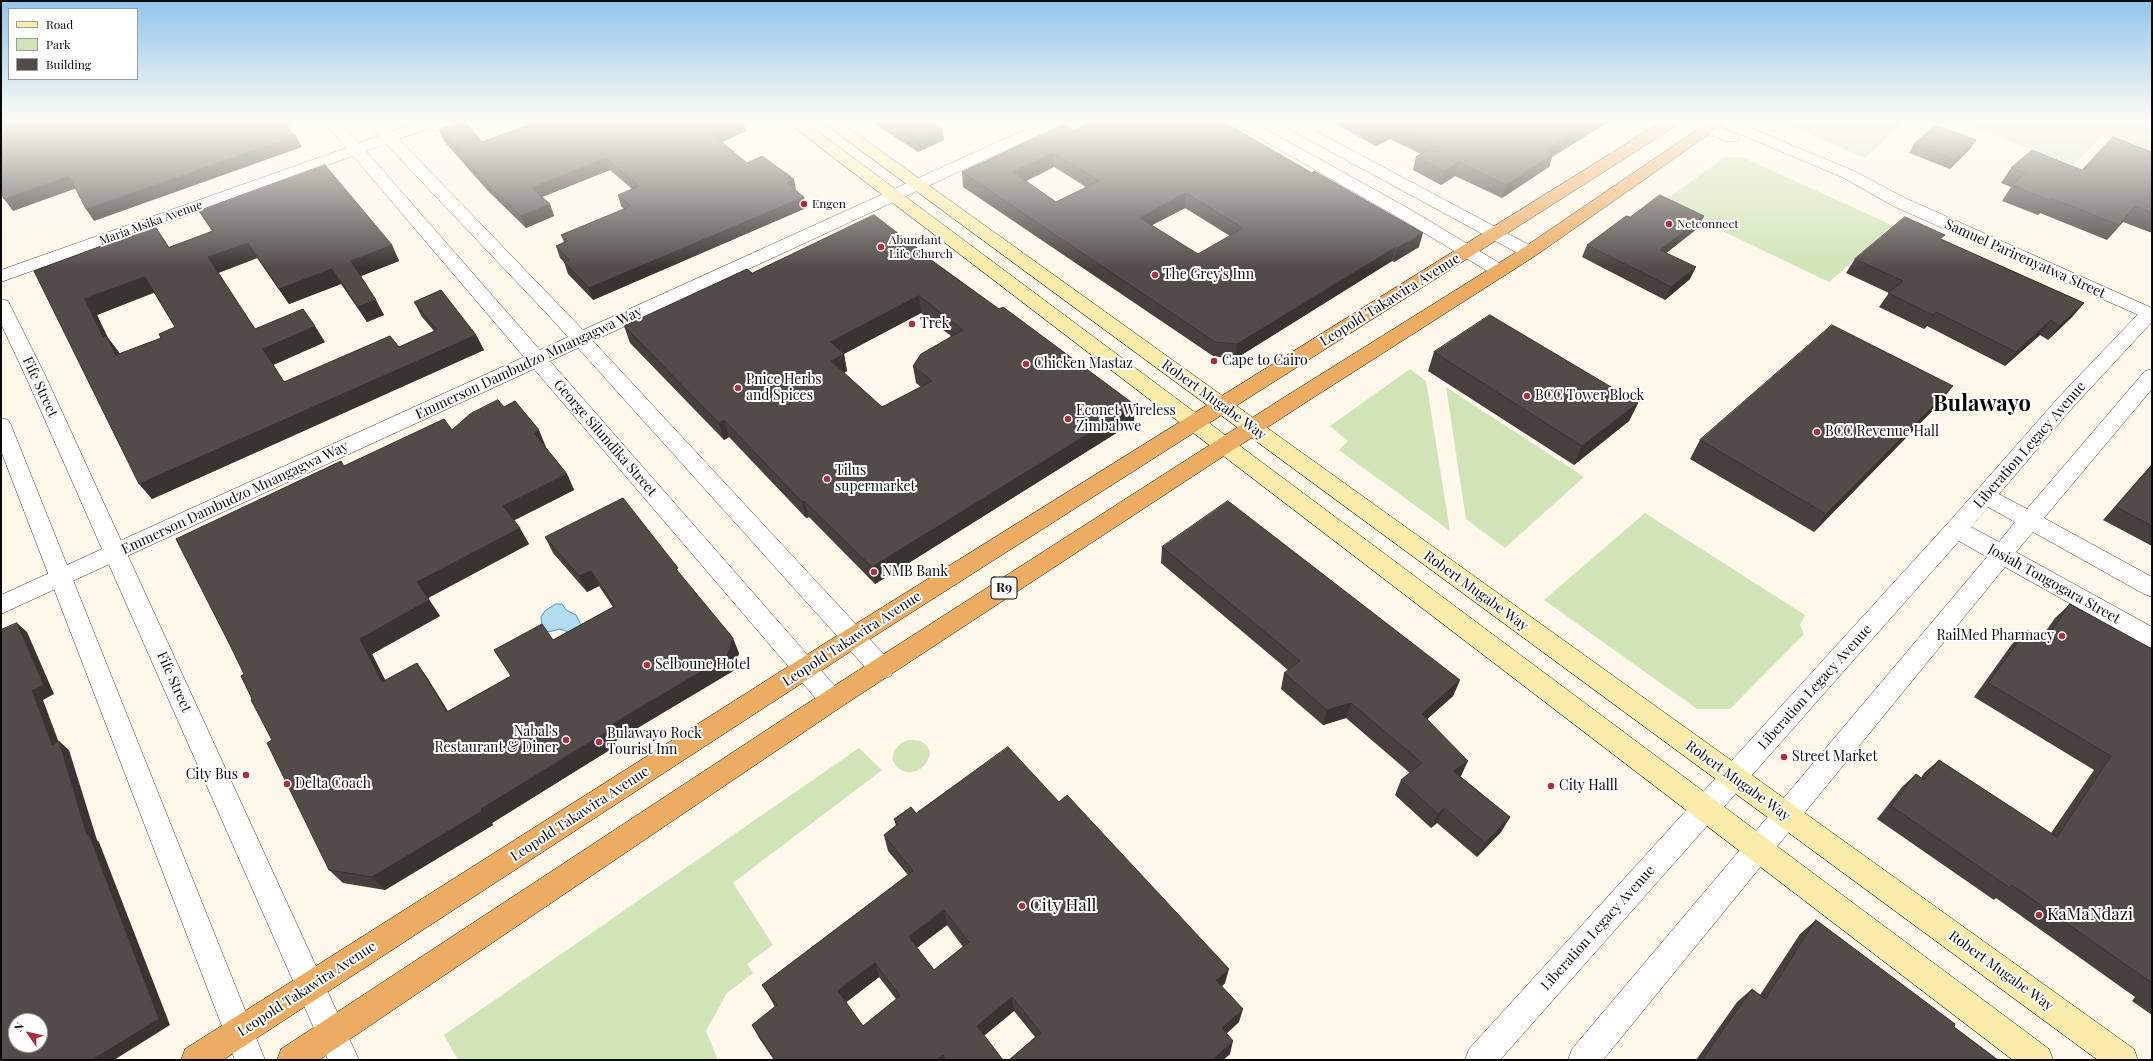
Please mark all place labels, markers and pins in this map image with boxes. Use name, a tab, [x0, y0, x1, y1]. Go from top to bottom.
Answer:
place label: Engen	[812, 197, 846, 211]
marker: Engen	[799, 199, 809, 209]
place label: Netconnect	[1677, 217, 1738, 231]
marker: Netconnect	[1664, 219, 1674, 229]
place label: Abundant Life Church	[889, 233, 953, 261]
marker: Abundant Life Church	[876, 242, 886, 252]
place label: The Grey's Inn	[1163, 267, 1254, 283]
marker: The Grey's Inn	[1150, 270, 1160, 280]
place label: Trek	[920, 316, 949, 332]
marker: Trek	[907, 319, 917, 329]
place label: Cape to Cairo	[1222, 353, 1308, 369]
place label: Chicken Mastaz	[1034, 356, 1133, 372]
marker: Cape to Cairo	[1209, 356, 1219, 366]
marker: Chicken Mastaz	[1021, 359, 1031, 369]
place label: Pnice Herbs and Spices	[746, 372, 822, 404]
marker: Pnice Herbs and Spices	[733, 383, 743, 393]
place label: BCC Tower Block	[1535, 388, 1644, 404]
marker: BCC Tower Block	[1522, 391, 1532, 401]
place label: Econet Wireless Zimbabwe	[1076, 403, 1176, 436]
marker: Econet Wireless Zimbabwe	[1063, 414, 1073, 424]
place label: BCC Revenue Hall	[1825, 424, 1939, 440]
marker: BCC Revenue Hall	[1812, 427, 1822, 437]
place label: Tilus supermarket	[835, 463, 916, 496]
marker: Tilus supermarket	[822, 474, 832, 484]
place label: NMB Bank	[882, 564, 948, 580]
marker: NMB Bank	[869, 567, 879, 577]
place label: RailMed Pharmacy	[1936, 628, 2054, 644]
marker: RailMed Pharmacy	[2057, 631, 2067, 641]
place label: Selboune Hotel	[655, 657, 750, 673]
marker: Selboune Hotel	[642, 660, 652, 670]
place label: Nabal's Restaurant & Diner	[434, 724, 558, 756]
place label: Bulawayo Rock Tourist Inn	[607, 726, 702, 758]
marker: Nabal's Restaurant & Diner	[561, 735, 571, 745]
marker: Bulawayo Rock Tourist Inn	[594, 737, 604, 747]
place label: Street Market	[1792, 749, 1877, 765]
marker: Street Market	[1779, 752, 1789, 762]
place label: City Bus	[186, 767, 238, 783]
marker: City Bus	[241, 770, 251, 780]
place label: Delta Coach	[295, 776, 371, 792]
place label: City Halll	[1559, 778, 1618, 794]
marker: Delta Coach	[282, 779, 292, 789]
marker: City Halll	[1546, 781, 1556, 791]
place label: City Hall	[1030, 896, 1096, 916]
marker: City Hall	[1017, 901, 1027, 911]
place label: KaMaNdazi	[2047, 905, 2133, 925]
marker: KaMaNdazi	[2034, 910, 2044, 920]

